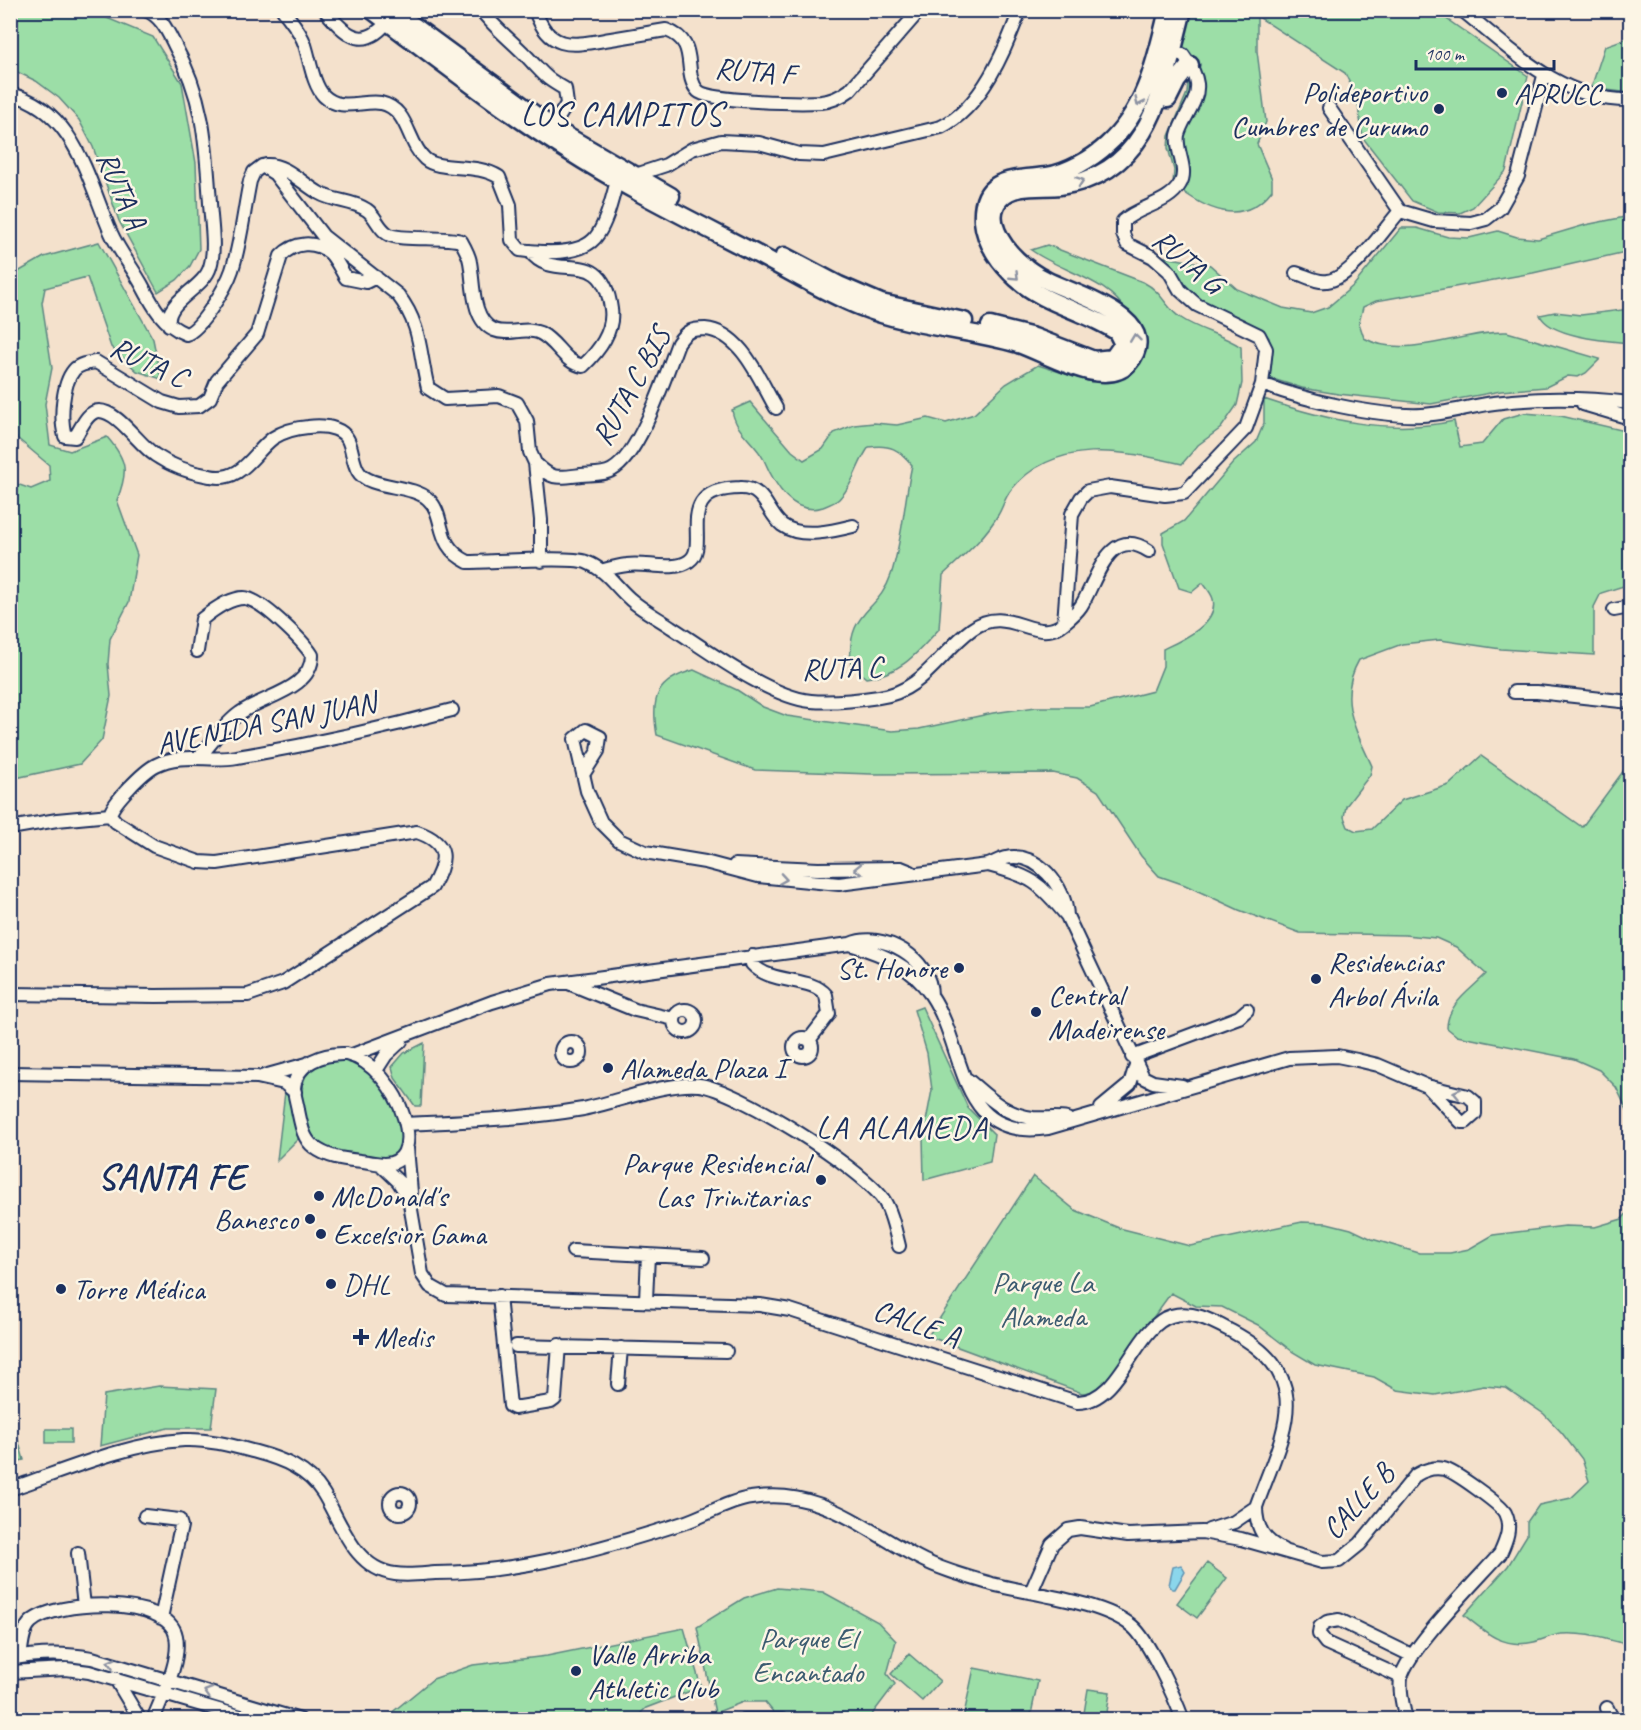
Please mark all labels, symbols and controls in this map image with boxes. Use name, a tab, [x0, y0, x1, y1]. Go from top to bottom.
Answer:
scale bar	[1416, 33, 1554, 71]
text: 100 m	[1425, 43, 1466, 65]
street label: RUTA F	[713, 49, 802, 94]
place label: Polideportivo Cumbres de Curumo	[1231, 73, 1428, 145]
place label: APRUCC	[1514, 74, 1604, 112]
marker: APRUCC	[1495, 86, 1509, 100]
district label: LOS CAMPITOS	[521, 93, 728, 135]
one-way arrow	[1135, 96, 1147, 107]
marker: Polideportivo Cumbres de Curumo	[1432, 102, 1446, 116]
street label: RUTA A	[88, 145, 156, 236]
one-way arrow	[1074, 176, 1085, 189]
street label: RUTA G	[1145, 220, 1234, 304]
one-way arrow	[1008, 269, 1019, 280]
street label: RUTA C BIS	[583, 317, 681, 452]
street label: RUTA C	[104, 328, 197, 398]
one-way arrow	[1129, 333, 1142, 343]
street label: RUTA C	[801, 647, 886, 688]
street label: AVENIDA SAN JUAN	[153, 682, 384, 763]
one-way arrow	[853, 862, 862, 875]
one-way arrow	[778, 873, 787, 885]
place label: Residencias Arbol Ávila	[1328, 943, 1446, 1015]
place label: St. Honore	[837, 949, 949, 987]
marker: St. Honore	[952, 961, 966, 975]
marker: Residencias Arbol Ávila	[1309, 972, 1323, 986]
place label: Central Madeirense	[1048, 976, 1166, 1048]
marker: Central Madeirense	[1029, 1005, 1043, 1019]
place label: Alameda Plaza I	[620, 1049, 793, 1087]
marker: Alameda Plaza I	[601, 1061, 615, 1075]
one-way arrow	[1452, 1088, 1462, 1101]
district label: LA ALAMEDA	[816, 1107, 988, 1148]
place label: Parque Residencial Las Trinitarias	[623, 1144, 814, 1216]
district label: SANTA FE	[98, 1154, 249, 1200]
marker: Parque Residencial Las Trinitarias	[814, 1173, 828, 1187]
place label: McDonald's	[331, 1177, 450, 1215]
marker: McDonald's	[312, 1189, 326, 1203]
place label: Banesco	[214, 1200, 299, 1238]
marker: Banesco	[303, 1212, 317, 1226]
place label: Excelsior Gama	[333, 1215, 488, 1253]
marker: Excelsior Gama	[314, 1227, 328, 1241]
park label: Parque La Alameda	[992, 1263, 1096, 1335]
place label: DHL	[343, 1265, 391, 1303]
place label: Torre Médica	[73, 1270, 207, 1308]
marker: DHL	[324, 1277, 338, 1291]
marker: Torre Médica	[54, 1282, 68, 1296]
street label: CALLE A	[869, 1290, 966, 1356]
place label: Medis	[374, 1318, 436, 1356]
marker: Medis	[352, 1328, 370, 1346]
street label: CALLE B	[1314, 1453, 1404, 1547]
park label: Parque El Encantado	[753, 1619, 865, 1691]
place label: Valle Arriba Athletic Club	[588, 1635, 720, 1707]
one-way arrow	[106, 1658, 116, 1671]
marker: Valle Arriba Athletic Club	[569, 1664, 583, 1678]
one-way arrow	[203, 1687, 214, 1699]

